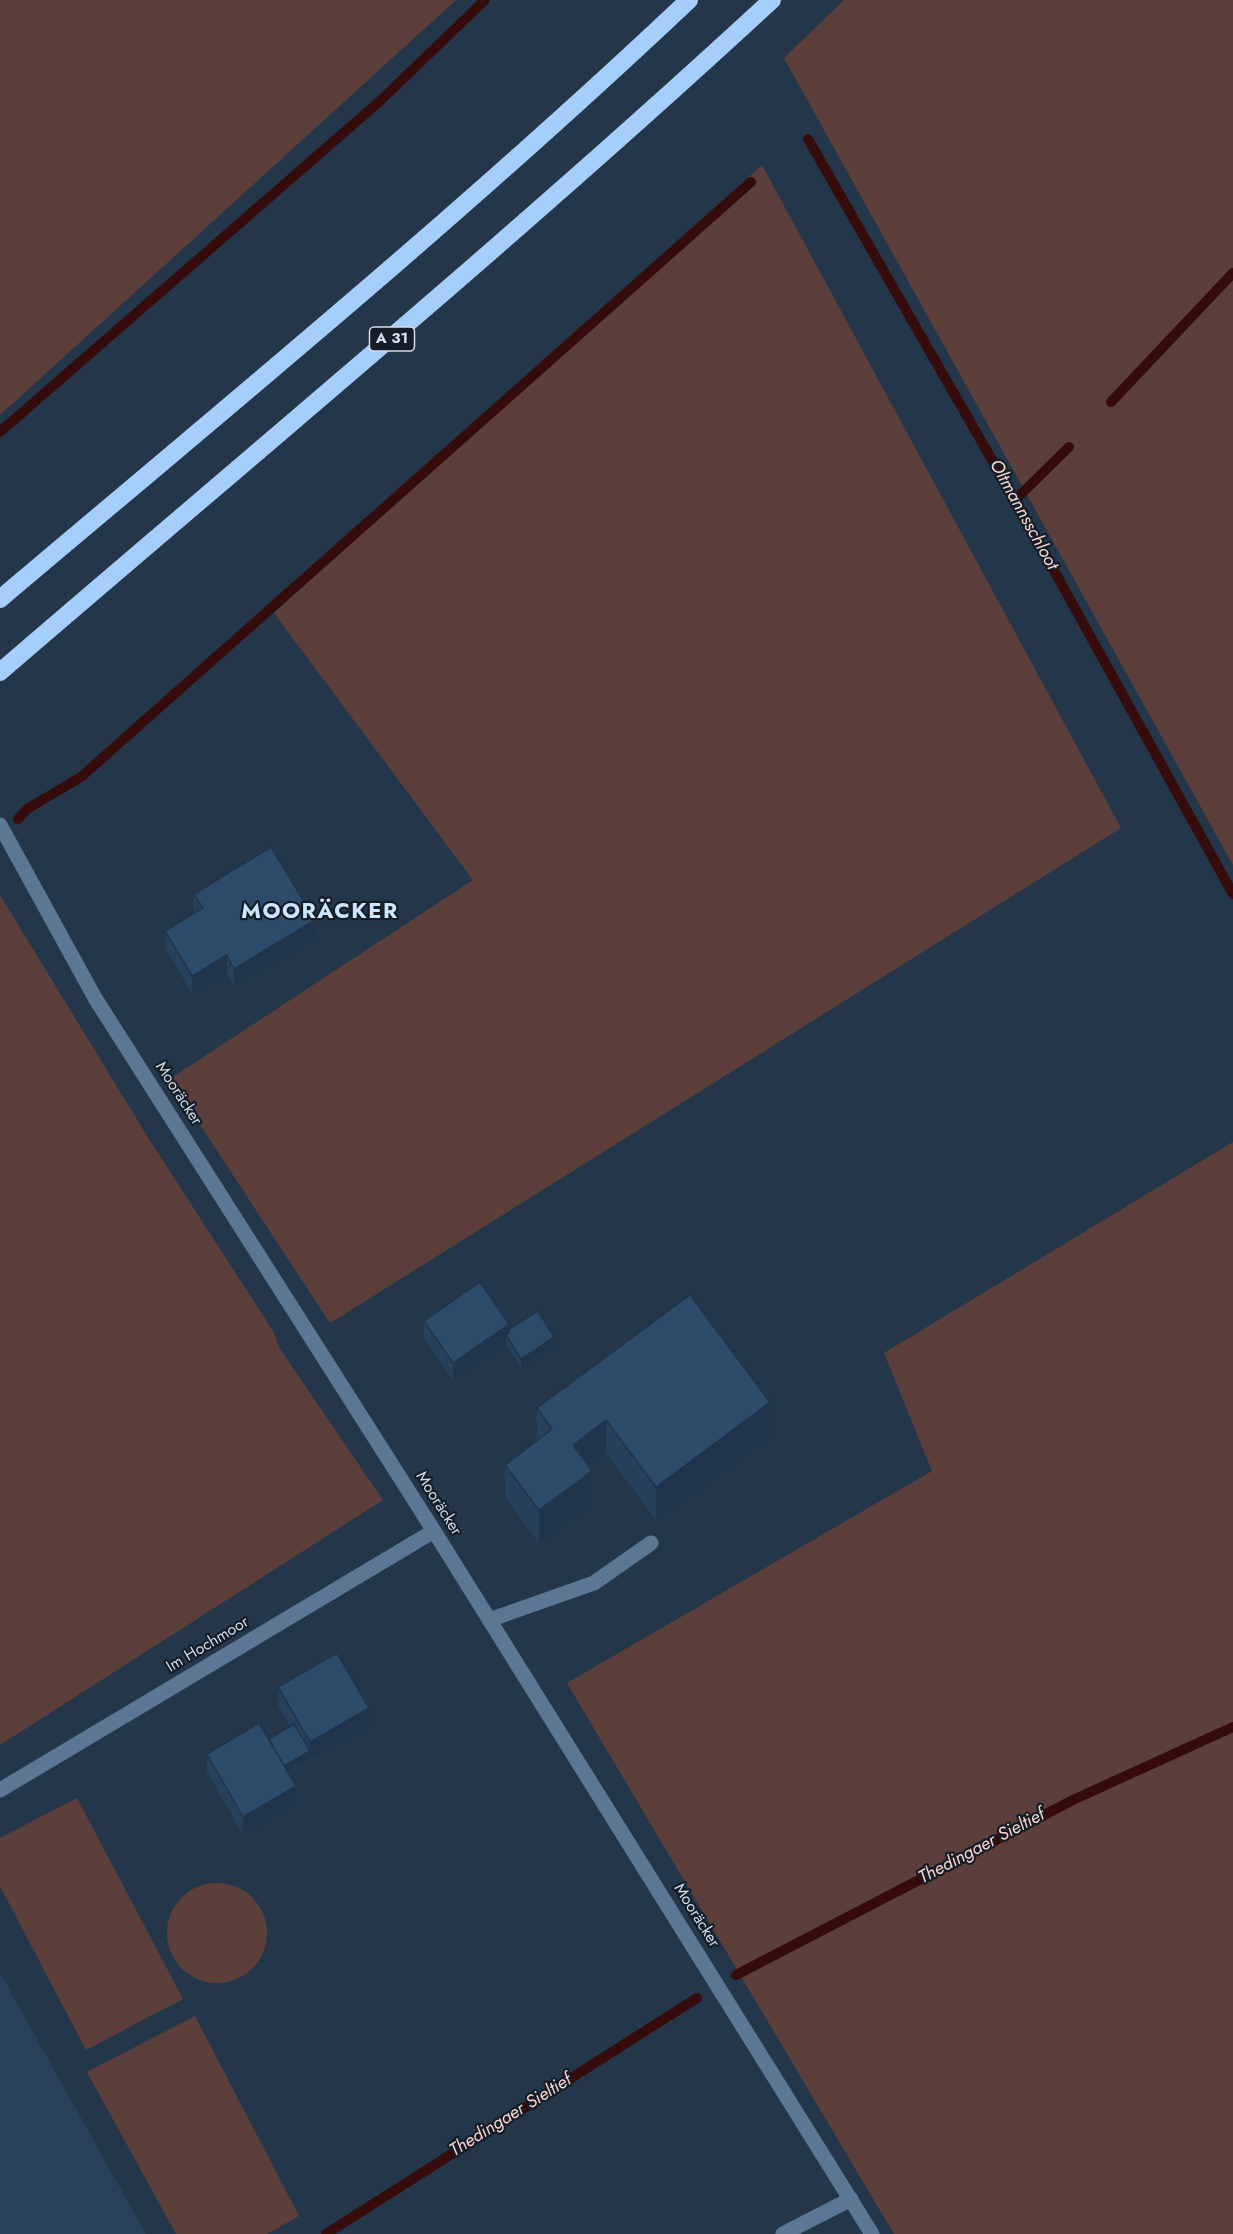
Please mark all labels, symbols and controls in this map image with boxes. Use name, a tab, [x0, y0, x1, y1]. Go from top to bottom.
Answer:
road number: A 31	[370, 327, 414, 351]
water label: Oltmannsschloot	[984, 456, 1062, 574]
district label: MOORÄCKER	[241, 900, 399, 926]
street label: Mooräcker	[150, 1059, 206, 1129]
street label: Mooräcker	[411, 1468, 465, 1540]
street label: Im Hochmoor	[163, 1613, 253, 1677]
water label: Thedingaer Sieltief	[915, 1805, 1049, 1889]
street label: Mooräcker	[669, 1880, 723, 1952]
water label: Thedingaer Sieltief	[446, 2070, 576, 2162]

